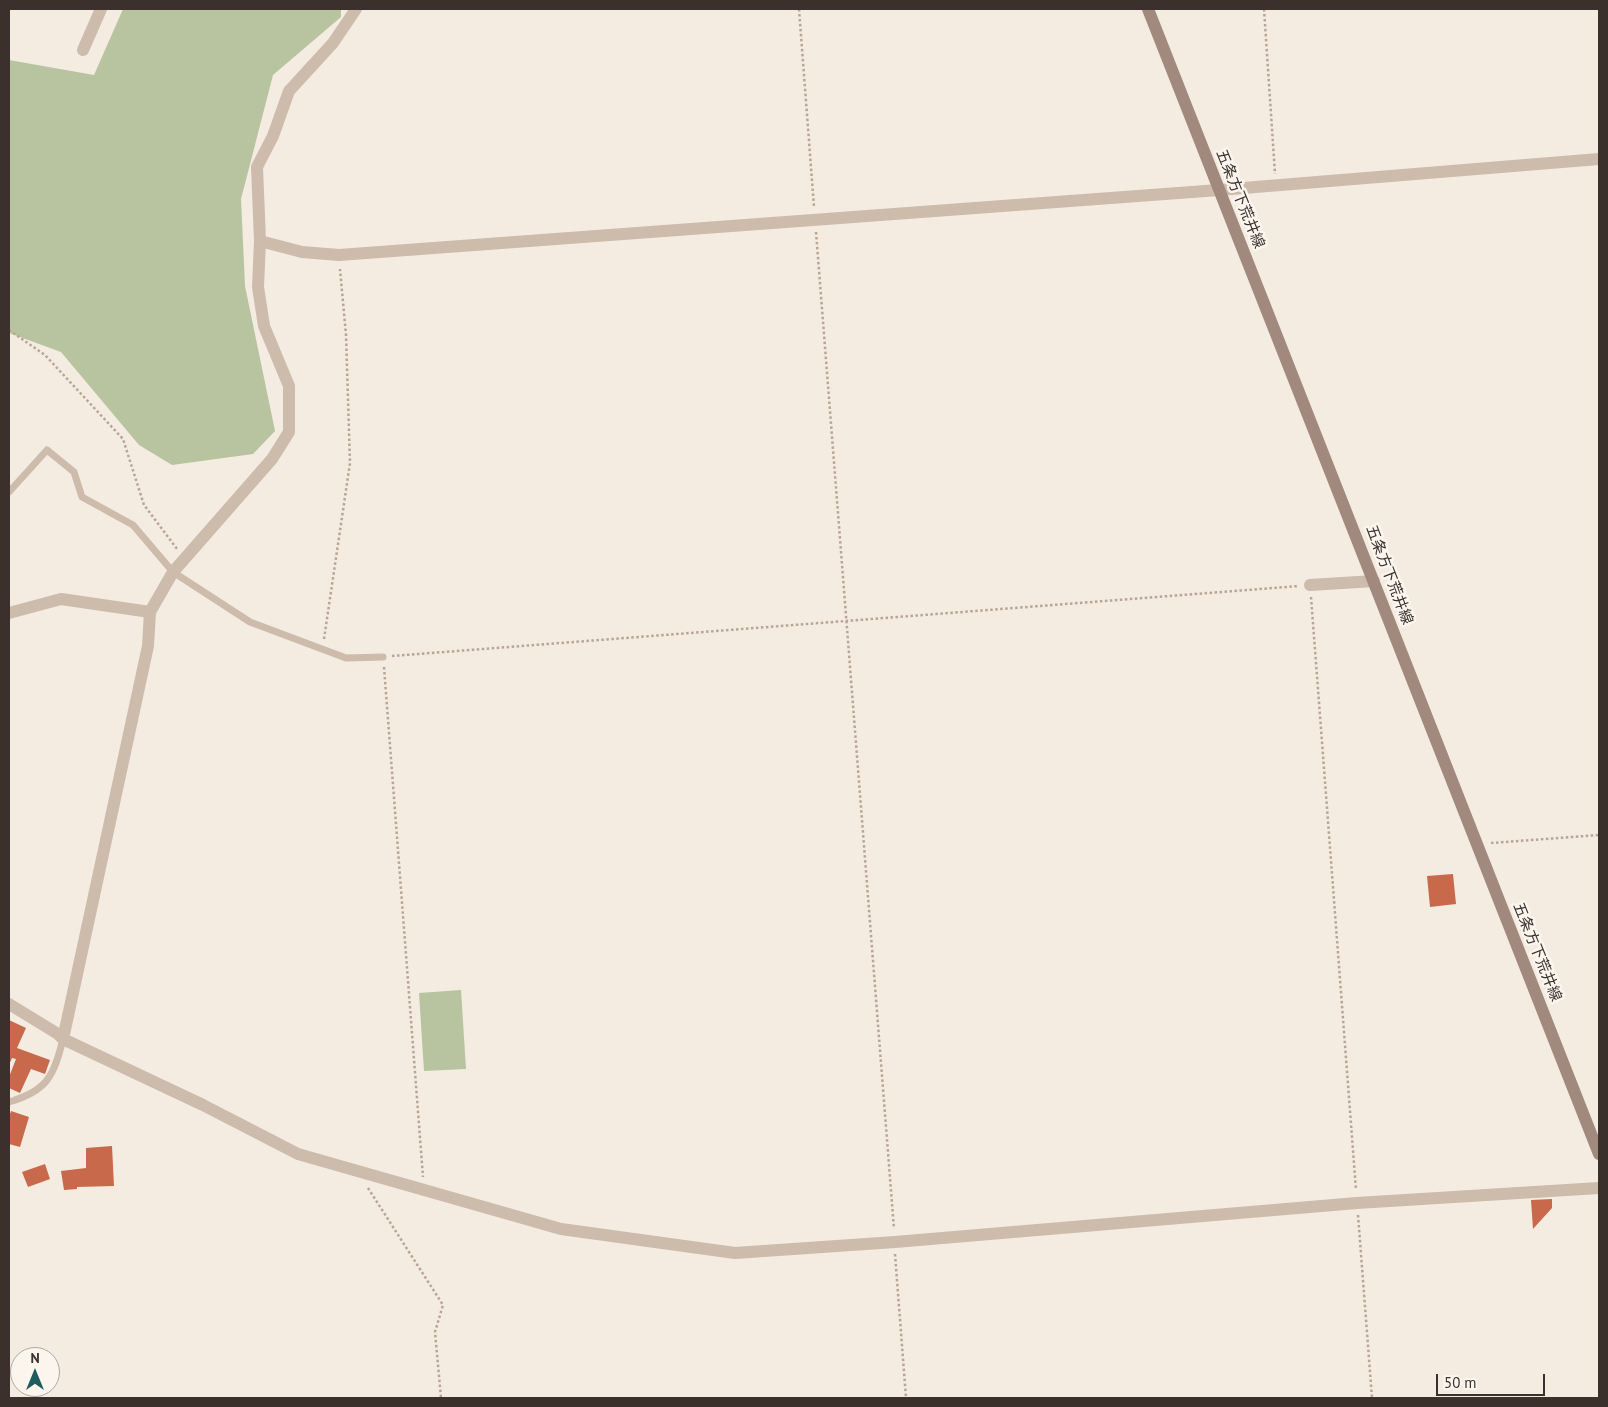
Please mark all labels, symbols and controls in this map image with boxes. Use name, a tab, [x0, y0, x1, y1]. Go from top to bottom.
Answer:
street label: 五条方下荒井線	[1212, 147, 1268, 251]
street label: 五条方下荒井線	[1362, 523, 1416, 627]
street label: 五条方下荒井線	[1509, 900, 1565, 1004]
north arrow	[10, 1347, 60, 1397]
text: N	[30, 1349, 40, 1367]
scale bar	[1438, 1364, 1547, 1396]
text: 50 m	[1444, 1373, 1477, 1392]

